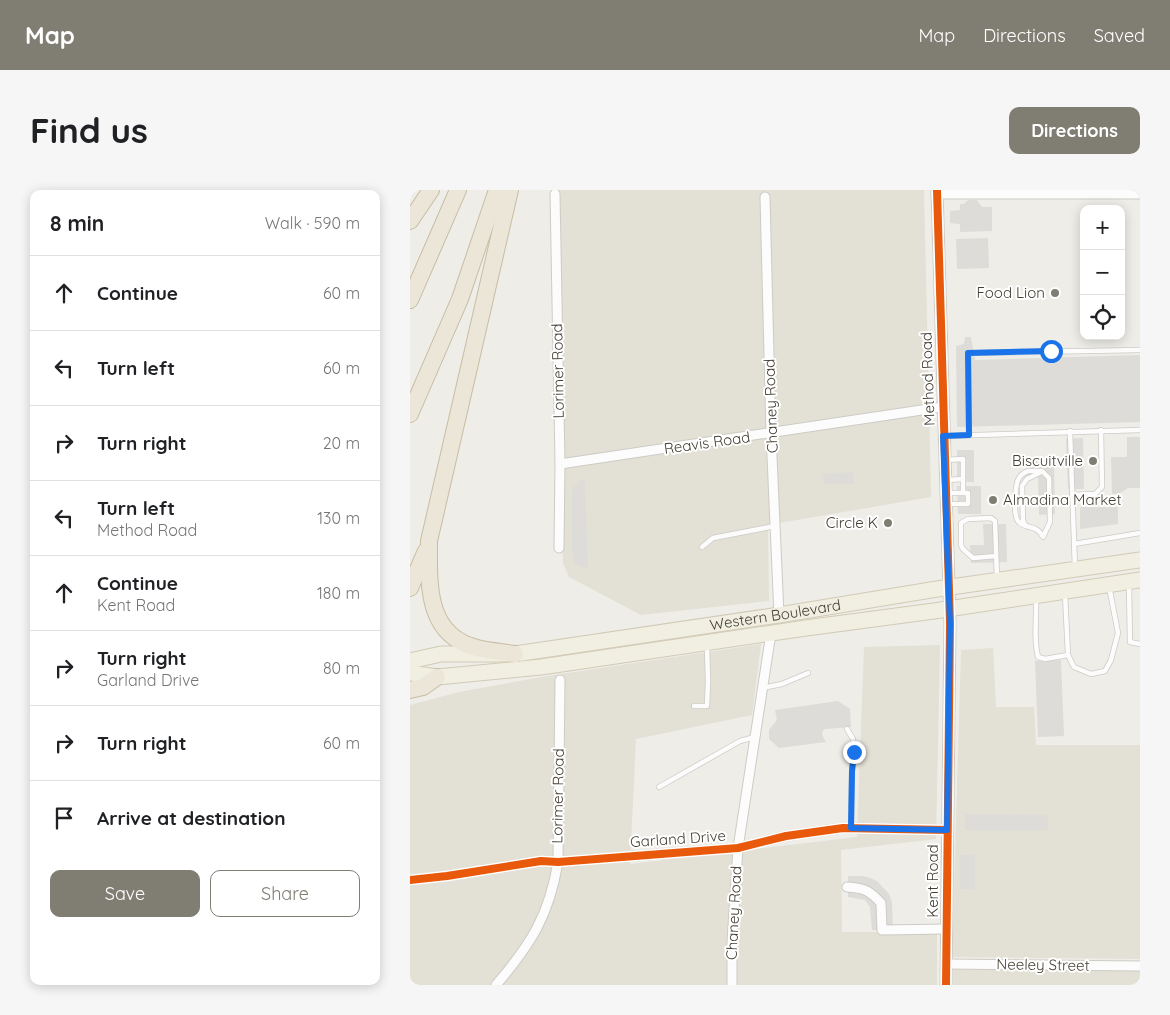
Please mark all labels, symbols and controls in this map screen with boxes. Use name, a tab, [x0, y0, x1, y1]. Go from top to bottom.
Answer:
text: Map	[25, 20, 75, 50]
text: Map	[918, 24, 955, 47]
text: Directions	[983, 24, 1066, 47]
text: Saved	[1094, 24, 1145, 47]
button: Directions	[1009, 107, 1140, 154]
text: Find us	[30, 108, 148, 152]
map controls	[1080, 205, 1125, 340]
button: +	[1080, 205, 1125, 250]
text: 8 min	[50, 210, 104, 236]
text: Walk · 590 m	[265, 213, 360, 233]
button: −	[1080, 250, 1125, 295]
icon: ahead	[50, 279, 78, 307]
text: Continue	[97, 281, 178, 305]
text: 60 m	[323, 283, 360, 303]
place label: Food Lion	[977, 283, 1045, 302]
marker: Food Lion	[1049, 287, 1061, 299]
button: locate	[1080, 295, 1125, 340]
street label: Lorimer Road	[547, 323, 568, 419]
street label: Method Road	[916, 332, 939, 426]
route start	[1040, 340, 1063, 363]
icon: left	[50, 354, 78, 382]
text: Turn left	[97, 356, 175, 380]
text: 60 m	[323, 358, 360, 378]
street label: Chaney Road	[759, 359, 782, 453]
street label: Reavis Road	[663, 427, 751, 458]
icon: right	[50, 429, 78, 457]
text: Turn right	[97, 431, 186, 455]
text: 20 m	[323, 433, 360, 453]
place label: Biscuitville	[1012, 451, 1083, 470]
marker: Biscuitville	[1087, 455, 1099, 467]
place label: Almadina Market	[1003, 490, 1122, 509]
marker: Almadina Market	[987, 494, 999, 506]
text: Turn left	[97, 496, 175, 520]
icon: left	[50, 504, 78, 532]
text: 130 m	[317, 508, 360, 528]
place label: Circle K	[826, 513, 878, 532]
marker: Circle K	[882, 517, 894, 529]
text: Method Road	[97, 520, 197, 540]
text: Continue	[97, 571, 178, 595]
icon: ahead	[50, 579, 78, 607]
text: 180 m	[317, 583, 360, 603]
text: Kent Road	[97, 595, 175, 615]
street label: Western Boulevard	[708, 595, 842, 634]
text: Turn right	[97, 646, 186, 670]
icon: right	[50, 654, 78, 682]
text: 80 m	[323, 658, 360, 678]
text: Garland Drive	[97, 670, 199, 690]
icon: right	[50, 729, 78, 757]
text: Turn right	[97, 731, 186, 755]
text: 60 m	[323, 733, 360, 753]
route end	[843, 741, 866, 764]
street label: Lorimer Road	[547, 748, 568, 844]
icon: arrive	[50, 804, 78, 832]
text: Arrive at destination	[97, 806, 286, 830]
street label: Garland Drive	[629, 826, 727, 851]
street label: Kent Road	[923, 844, 942, 918]
street label: Chaney Road	[722, 865, 745, 961]
button: Save	[50, 870, 200, 917]
button: Share	[210, 870, 360, 917]
street label: Neeley Street	[996, 954, 1090, 975]

